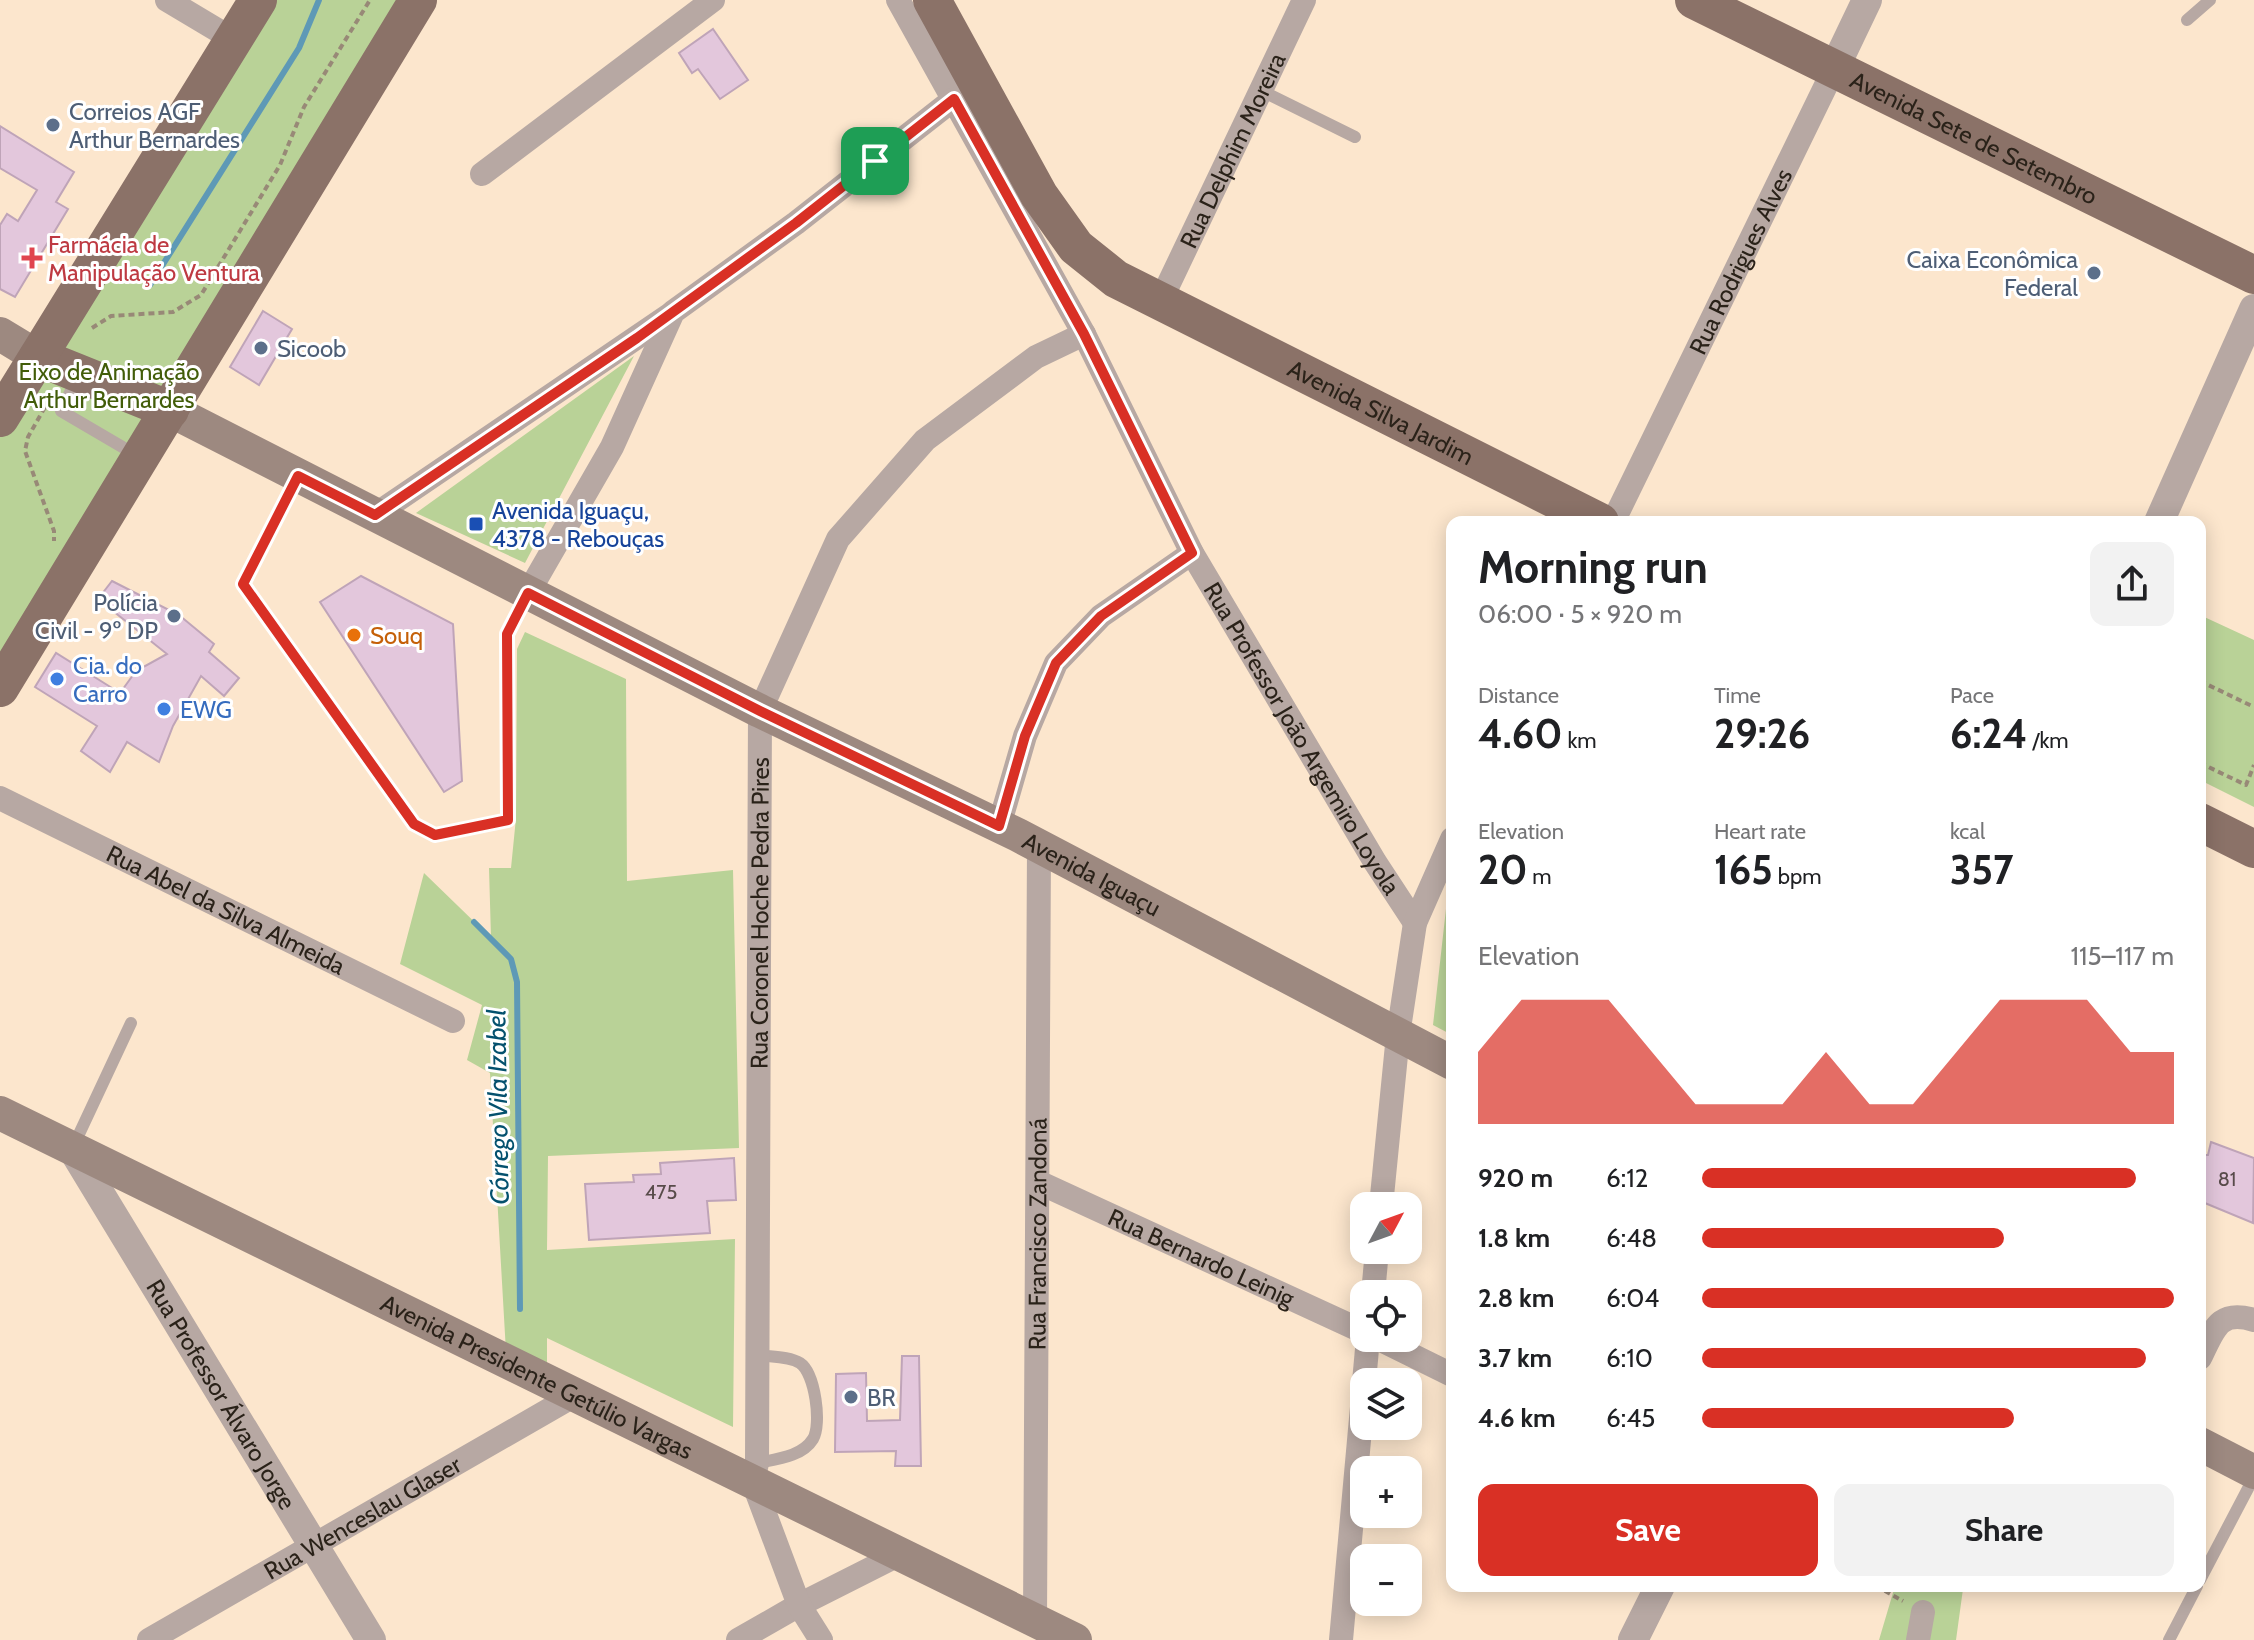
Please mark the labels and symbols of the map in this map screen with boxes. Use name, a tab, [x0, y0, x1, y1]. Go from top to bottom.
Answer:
street label: Rua Delphim Moreira	[1173, 48, 1291, 253]
street label: Avenida Sete de Setembro	[1846, 65, 2102, 210]
place label: Correios AGF Arthur Bernardes	[69, 97, 240, 154]
marker: Correios AGF Arthur Bernardes	[44, 116, 62, 134]
pin	[841, 127, 909, 195]
street label: Rua Rodrigues Alves	[1683, 164, 1798, 359]
place label: Farmácia de Manipulação Ventura	[48, 230, 260, 287]
place label: Caixa Econômica Federal	[1906, 245, 2078, 302]
marker: Farmácia de Manipulação Ventura	[23, 249, 41, 267]
marker: Caixa Econômica Federal	[2085, 264, 2103, 282]
place label: Sicoob	[277, 334, 346, 363]
marker: Sicoob	[252, 339, 270, 357]
street label: Avenida Silva Jardim	[1283, 353, 1479, 471]
park label: Eixo de Animação Arthur Bernardes	[19, 357, 199, 414]
place label: Avenida Iguaçu, 4378 - Rebouças	[492, 496, 664, 553]
marker: Avenida Iguaçu, 4378 - Rebouças	[467, 515, 485, 533]
street label: Rua Professor João Argemiro Loyola	[1198, 577, 1407, 900]
place label: Polícia Civil - 9º DP	[35, 588, 158, 645]
marker: Polícia Civil - 9º DP	[165, 607, 183, 625]
place label: Souq	[370, 621, 423, 650]
marker: Souq	[345, 626, 363, 644]
place label: Cia. do Carro	[73, 651, 142, 708]
marker: Cia. do Carro	[48, 670, 66, 688]
place label: EWG	[180, 695, 232, 724]
marker: EWG	[155, 700, 173, 718]
street label: Rua Coronel Hoche Pedra Pires	[744, 757, 774, 1069]
street label: Avenida Iguaçu	[1018, 826, 1166, 922]
street label: Rua Abel da Silva Almeida	[102, 838, 351, 980]
water label: Córrego Vila Izabel	[480, 1009, 516, 1205]
street label: Rua Francisco Zandoná	[1022, 1117, 1052, 1350]
house number: 81	[2218, 1167, 2236, 1191]
house number: 475	[645, 1180, 677, 1204]
north arrow	[1350, 1192, 1422, 1264]
street label: Rua Bernardo Leinig	[1104, 1202, 1300, 1313]
street label: Rua Professor Álvaro Jorge	[141, 1274, 302, 1514]
street label: Avenida Presidente Getúlio Vargas	[376, 1288, 698, 1465]
place label: BR	[867, 1383, 896, 1412]
marker: BR	[842, 1388, 860, 1406]
street label: Rua Wenceslau Glaser	[259, 1449, 466, 1585]

